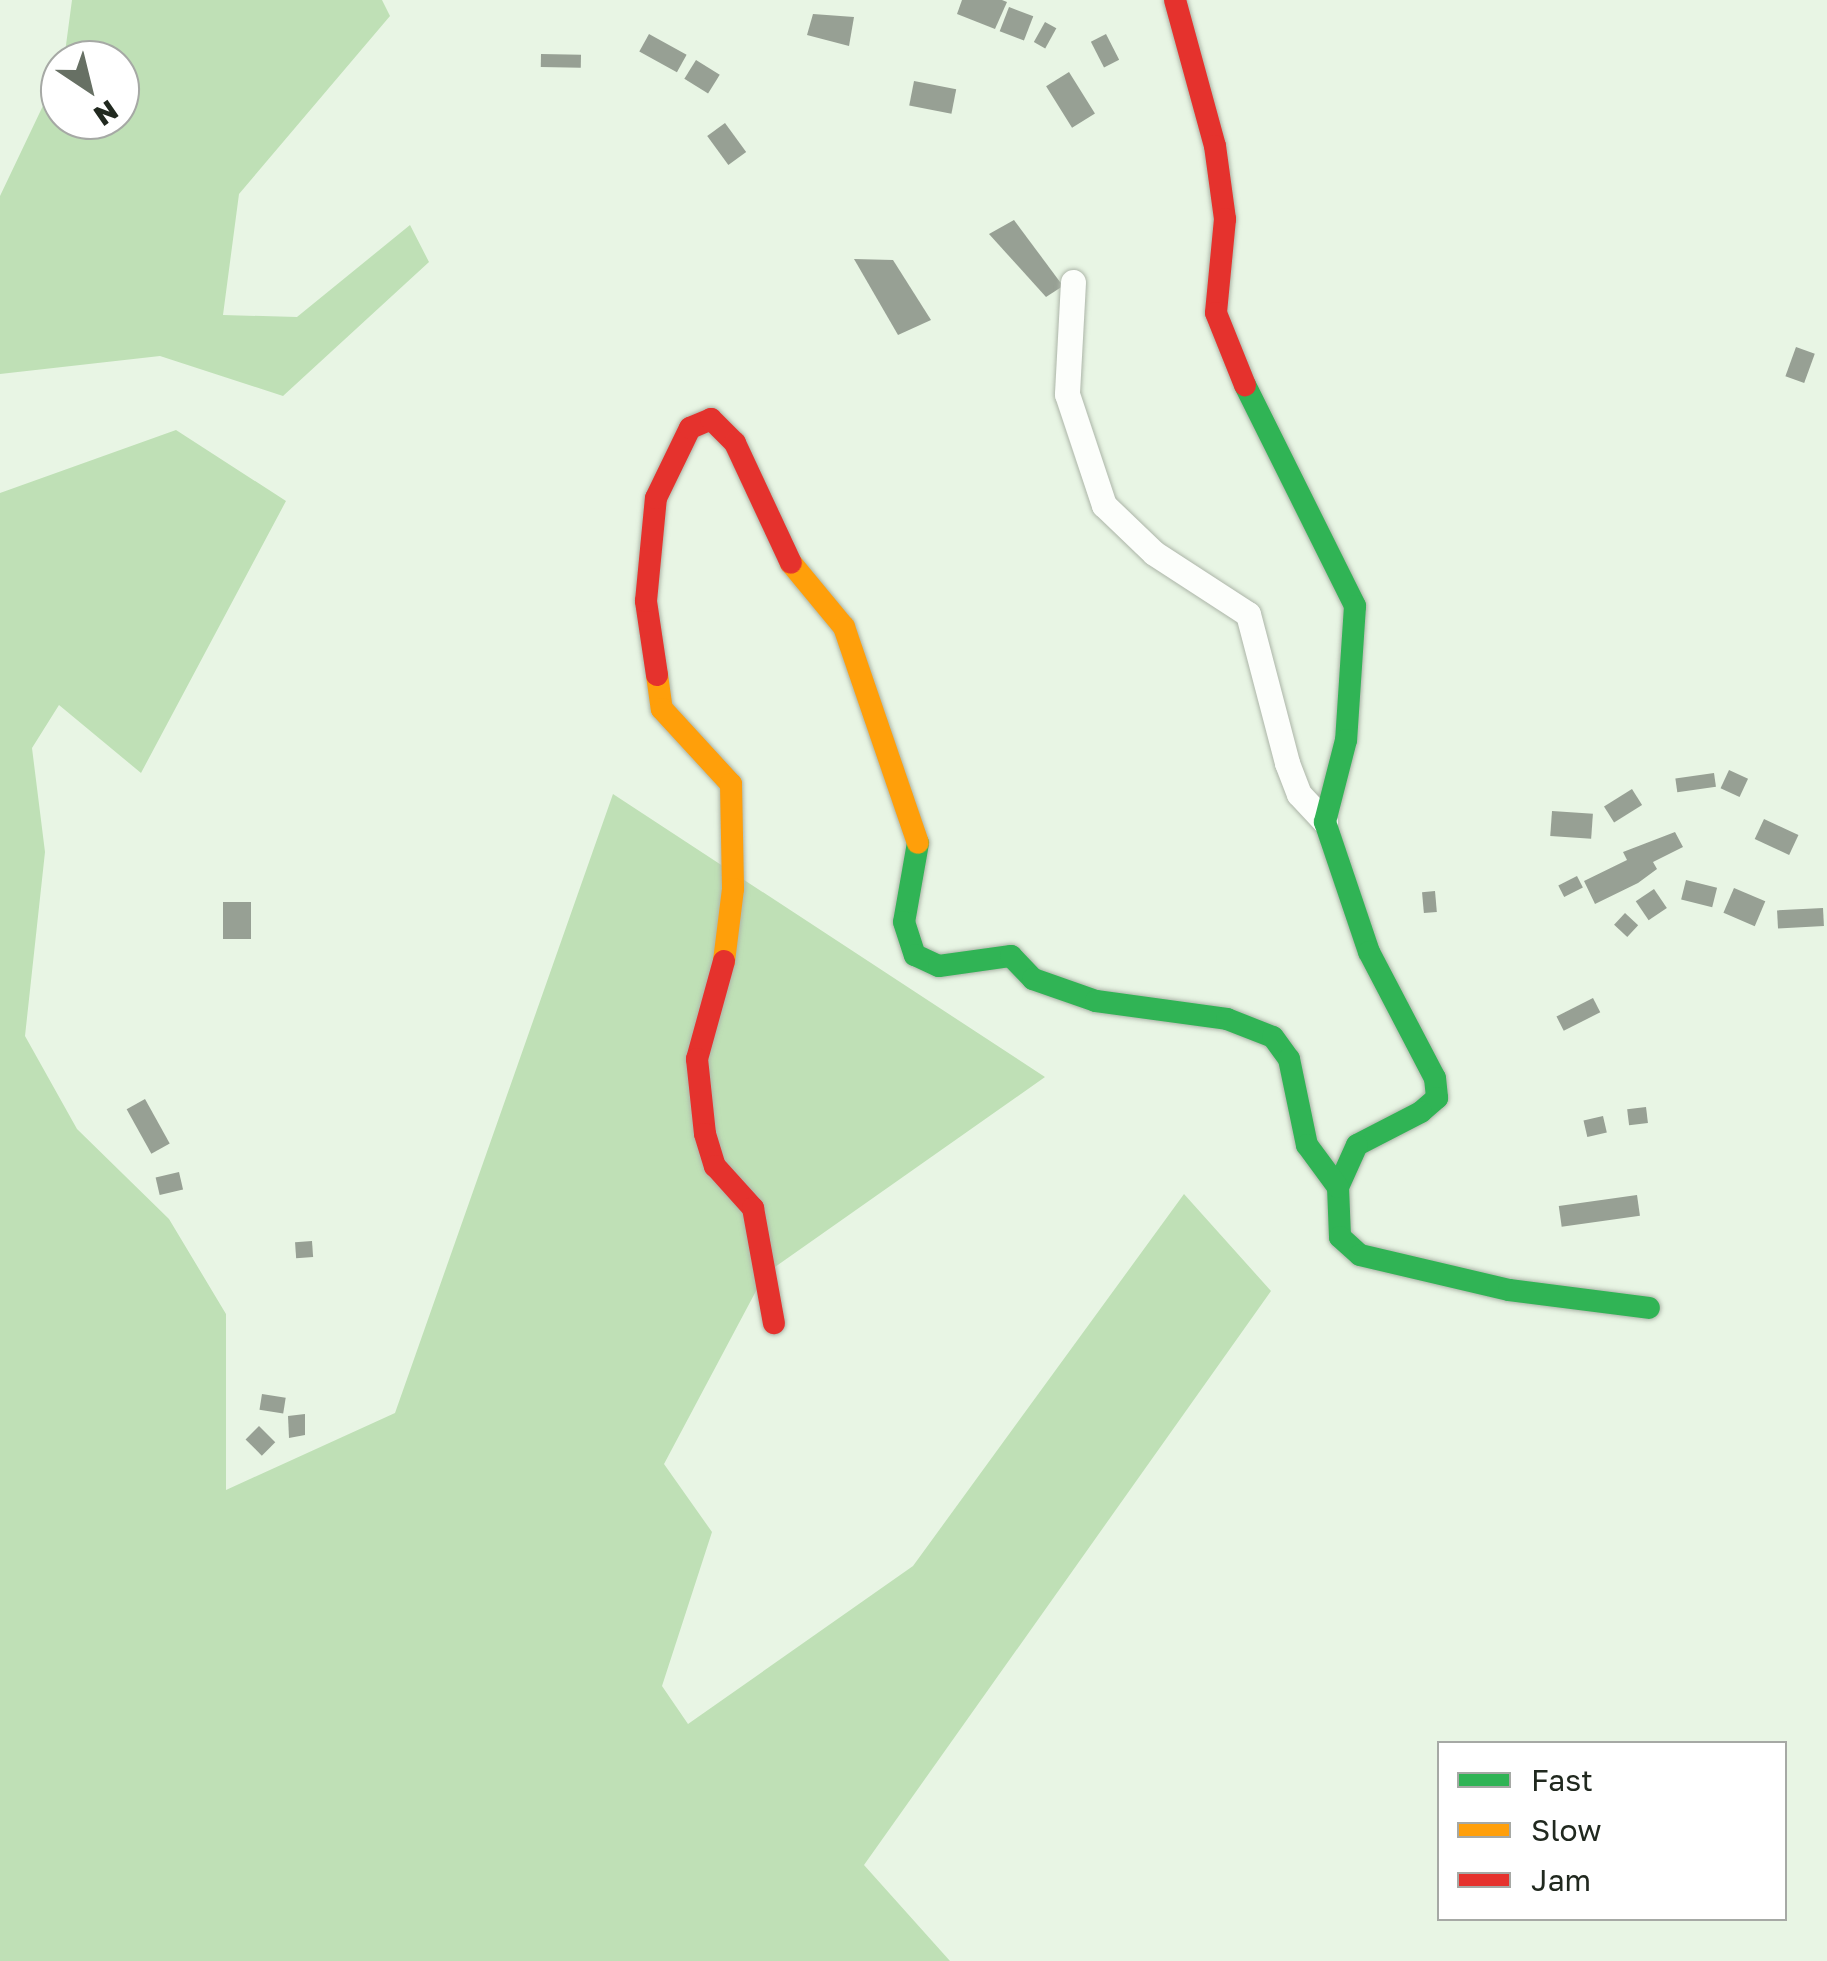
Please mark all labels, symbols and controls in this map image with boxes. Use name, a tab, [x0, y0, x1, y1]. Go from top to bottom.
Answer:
north arrow	[40, 40, 140, 140]
text: N	[88, 94, 125, 133]
legend	[1437, 1741, 1787, 1921]
text: Fast	[1531, 1762, 1593, 1798]
text: Slow	[1531, 1812, 1602, 1848]
text: Jam	[1531, 1862, 1591, 1898]

